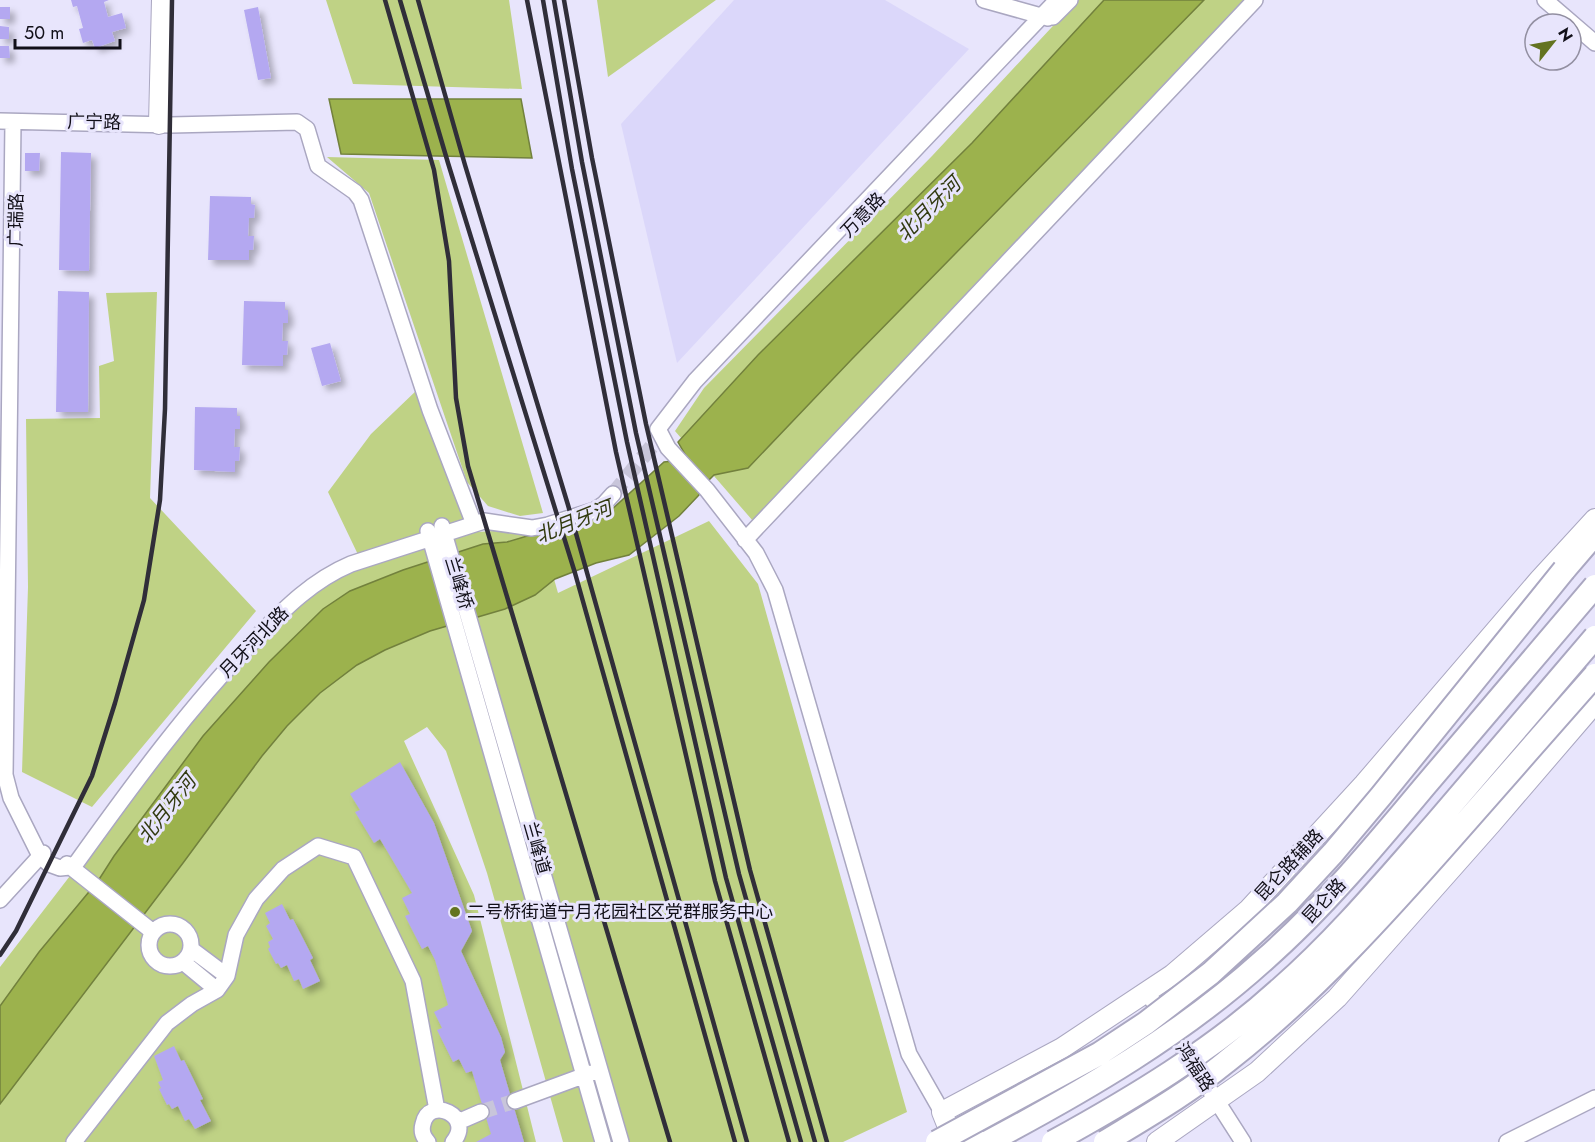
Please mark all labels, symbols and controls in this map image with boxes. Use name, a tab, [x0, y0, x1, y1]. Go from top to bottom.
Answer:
scale bar	[15, 12, 120, 50]
north arrow	[1523, 12, 1583, 72]
text: 50 m	[24, 20, 64, 46]
text: N	[1552, 23, 1579, 46]
street label: 广宁路	[67, 109, 121, 135]
water label: 北月牙河	[890, 168, 970, 248]
street label: 万意路	[835, 187, 891, 243]
street label: 广瑞路	[3, 193, 29, 247]
water label: 北月牙河	[531, 492, 620, 550]
street label: 兰峰桥	[439, 553, 479, 613]
street label: 月牙河北路	[213, 601, 295, 683]
water label: 北月牙河	[131, 765, 206, 849]
street label: 兰峰道	[517, 818, 557, 878]
street label: 昆仑路辅路	[1250, 825, 1328, 905]
street label: 昆仑路	[1298, 874, 1350, 928]
place label: 二号桥街道宁月花园社区党群服务中心	[467, 899, 773, 925]
marker: 二号桥街道宁月花园社区党群服务中心	[448, 905, 462, 919]
street label: 鸿福路	[1169, 1037, 1221, 1097]

